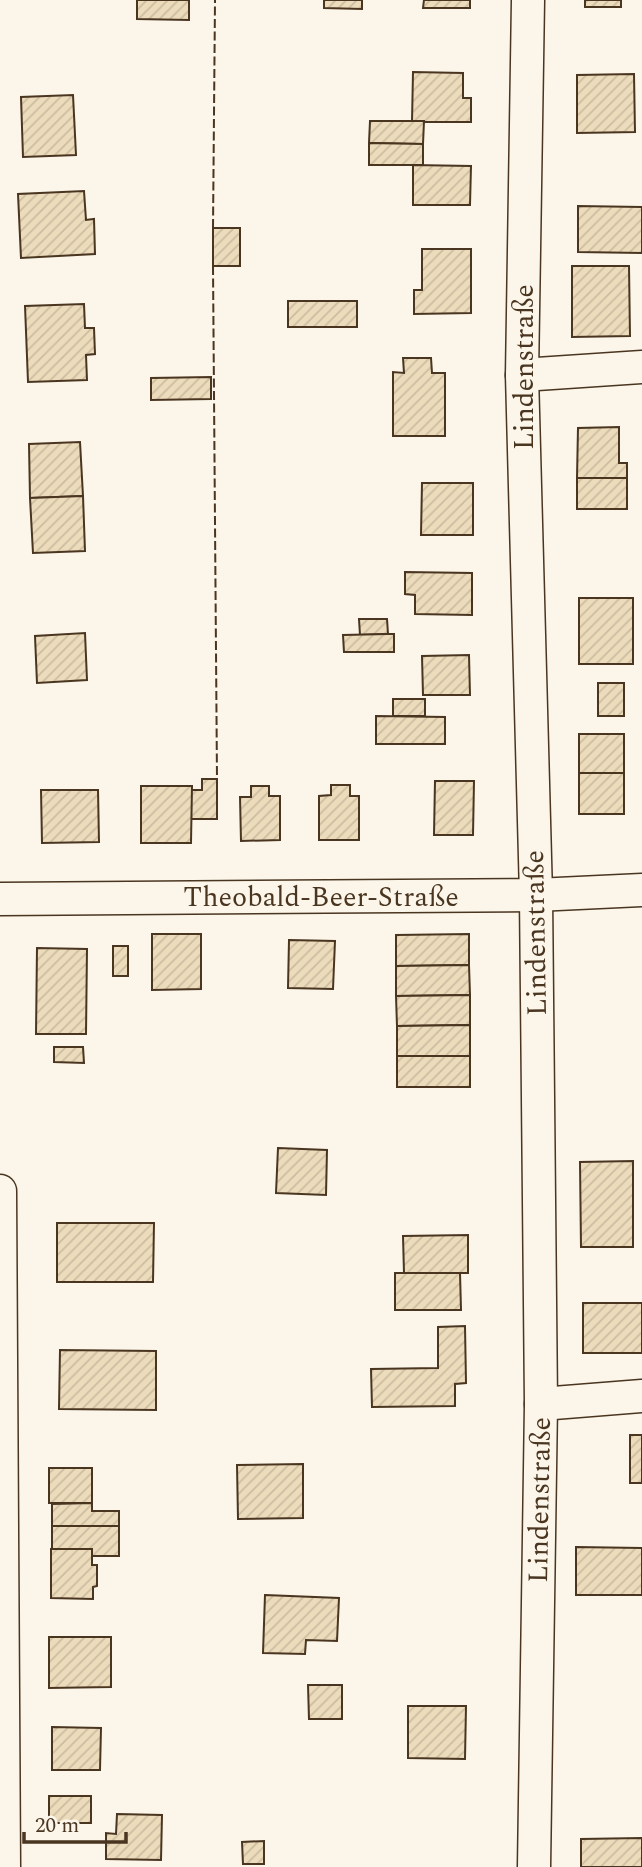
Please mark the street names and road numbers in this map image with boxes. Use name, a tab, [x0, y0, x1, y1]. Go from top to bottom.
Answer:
street label: Lindenstraße	[503, 284, 546, 450]
street label: Lindenstraße	[513, 850, 559, 1016]
street label: Theobald-Beer-Straße	[183, 876, 459, 919]
street label: Lindenstraße	[517, 1417, 563, 1583]

